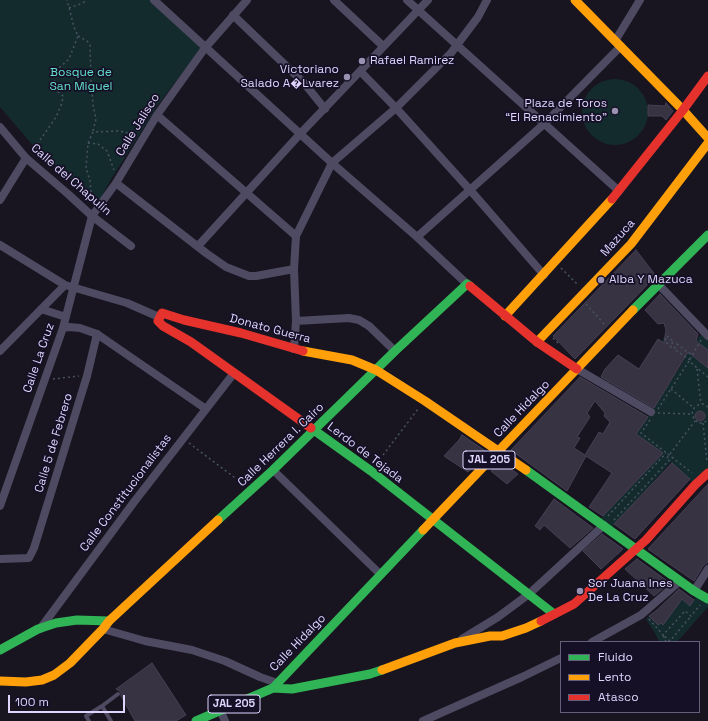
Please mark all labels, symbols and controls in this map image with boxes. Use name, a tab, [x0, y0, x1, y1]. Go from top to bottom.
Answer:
place label: Rafael Ramirez	[370, 54, 454, 68]
marker: Rafael Ramirez	[357, 56, 367, 66]
place label: Victoriano Salado A�Lvarez	[241, 63, 339, 91]
park label: Bosque de San Miguel	[49, 66, 113, 94]
marker: Victoriano Salado A�Lvarez	[342, 72, 352, 82]
street label: Calle Jalisco	[113, 91, 163, 159]
place label: Plaza de Toros “El Renacimiento”	[505, 97, 607, 125]
marker: Plaza de Toros “El Renacimiento”	[610, 106, 620, 116]
street label: Calle del Chapulín	[28, 141, 114, 219]
street label: Mazuca	[598, 216, 638, 260]
place label: Alba Y Mazuca	[609, 273, 693, 287]
marker: Alba Y Mazuca	[596, 275, 606, 285]
street label: Donato Guerra	[228, 311, 312, 347]
street label: Calle La Cruz	[20, 321, 58, 395]
street label: Calle Hidalgo	[491, 377, 553, 441]
street label: Calle 5 de Febrero	[32, 392, 76, 494]
street label: Calle Herrera I. Cairo	[235, 400, 327, 490]
street label: Lerdo de Tejada	[324, 420, 406, 486]
street label: Calle Constitucionalistas	[77, 431, 175, 555]
road number: JAL 205	[463, 451, 515, 469]
place label: Sor Juana Ines De La Cruz	[588, 577, 672, 605]
marker: Sor Juana Ines De La Cruz	[575, 586, 585, 596]
street label: Calle Hidalgo	[267, 611, 329, 675]
legend	[560, 641, 700, 713]
text: Fluido	[598, 649, 633, 665]
text: Lento	[598, 669, 632, 685]
scale bar	[10, 687, 127, 713]
text: Atasco	[598, 689, 639, 705]
text: 100 m	[15, 694, 49, 710]
road number: JAL 205	[208, 695, 260, 713]

